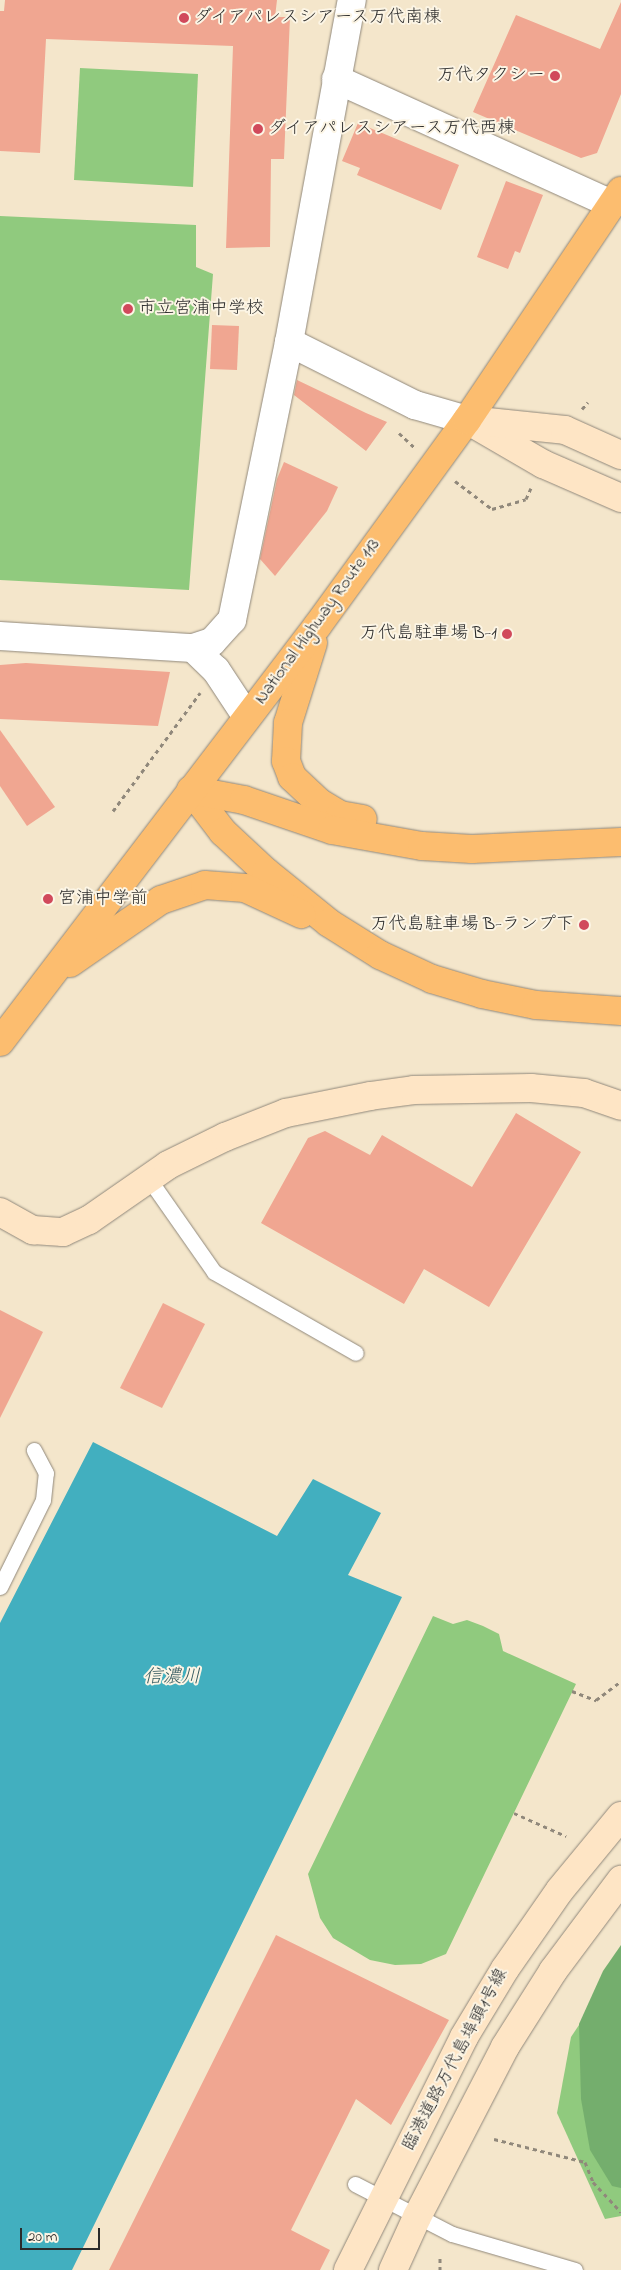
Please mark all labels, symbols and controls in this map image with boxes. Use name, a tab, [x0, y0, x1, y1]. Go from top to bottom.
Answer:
place label: ダイアパレスシアース万代南棟	[194, 7, 445, 29]
marker: ダイアパレスシアース万代南棟	[178, 12, 190, 24]
place label: 万代タクシー	[437, 65, 545, 87]
marker: 万代タクシー	[549, 70, 561, 82]
place label: ダイアパレスシアース万代西棟	[268, 118, 519, 140]
marker: ダイアパレスシアース万代西棟	[252, 123, 264, 135]
place label: 市立宮浦中学校	[138, 298, 264, 320]
marker: 市立宮浦中学校	[122, 303, 134, 315]
street label: National Highway Route 113	[251, 535, 385, 709]
place label: 万代島駐車場 B-1	[360, 623, 497, 645]
marker: 万代島駐車場 B-1	[501, 628, 513, 640]
place label: 宮浦中学前	[58, 888, 148, 910]
marker: 宮浦中学前	[42, 893, 54, 905]
place label: 万代島駐車場 B-ランプ下	[371, 914, 574, 936]
marker: 万代島駐車場 B-ランプ下	[578, 919, 590, 931]
water label: 信濃川	[144, 1667, 200, 1689]
street label: 臨港道路万代島埠頭1号線	[399, 1965, 513, 2155]
scale bar	[22, 2218, 102, 2250]
text: 20 m	[28, 2226, 57, 2248]

